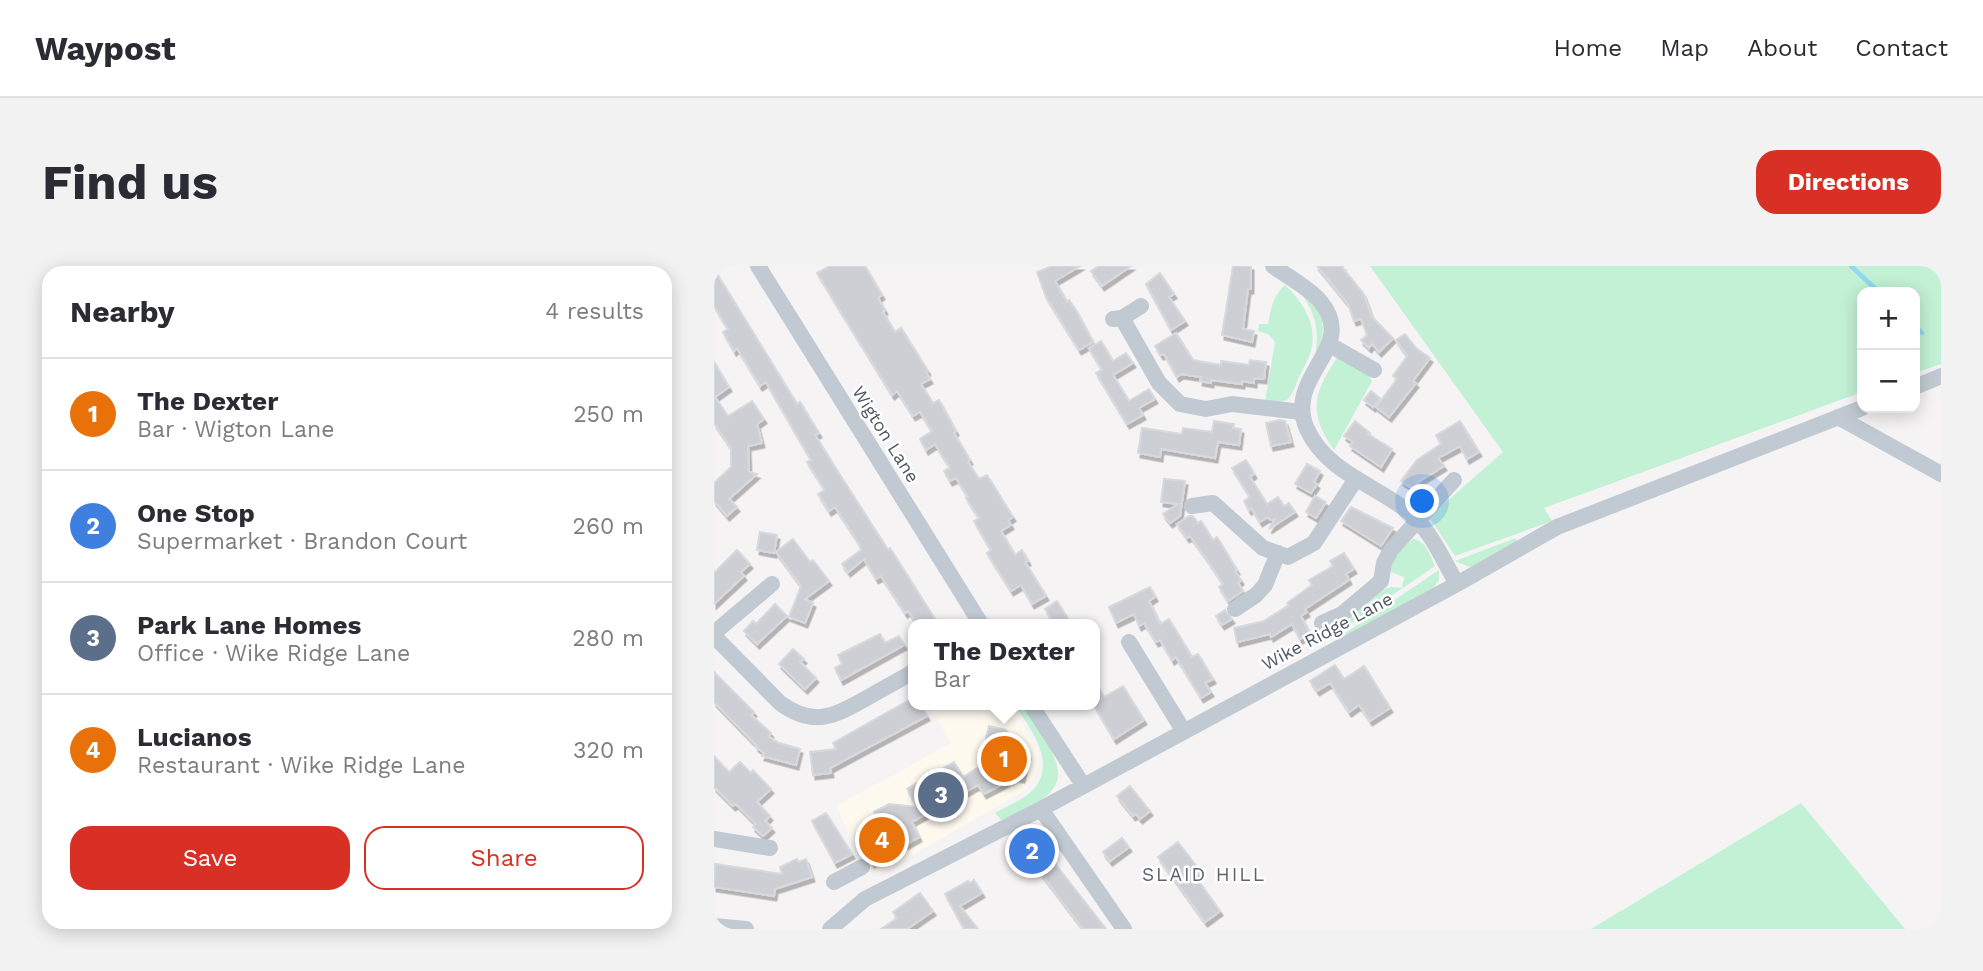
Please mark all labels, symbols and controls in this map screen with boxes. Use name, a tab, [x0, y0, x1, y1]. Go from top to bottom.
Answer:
text: Waypost	[35, 29, 176, 68]
text: Home	[1554, 34, 1622, 62]
text: Map	[1660, 34, 1709, 62]
text: About	[1747, 34, 1817, 62]
text: Contact	[1855, 34, 1948, 62]
button: Directions	[1756, 150, 1941, 214]
text: Find us	[42, 153, 218, 211]
map controls	[1857, 287, 1920, 413]
button: +	[1857, 287, 1920, 350]
text: Nearby	[70, 294, 175, 329]
text: 4 results	[545, 298, 644, 325]
button: −	[1857, 350, 1920, 413]
street label: Wigton Lane	[848, 382, 924, 486]
text: The Dexter	[137, 386, 278, 416]
text: 1	[88, 401, 98, 428]
text: 250 m	[573, 401, 644, 428]
text: Bar · Wigton Lane	[137, 416, 334, 443]
your location	[1405, 484, 1439, 518]
text: One Stop	[137, 498, 255, 528]
text: 2	[86, 513, 100, 540]
text: 260 m	[573, 513, 644, 540]
text: Supermarket · Brandon Court	[137, 528, 467, 555]
street label: Wike Ridge Lane	[1258, 588, 1396, 674]
text: Park Lane Homes	[137, 610, 361, 640]
popup	[908, 619, 1100, 710]
text: 3	[86, 625, 100, 652]
text: 280 m	[572, 625, 644, 652]
text: The Dexter	[933, 636, 1075, 666]
text: Office · Wike Ridge Lane	[137, 640, 410, 667]
text: Bar	[933, 666, 971, 693]
text: Lucianos	[137, 722, 252, 752]
pin: 1	[981, 733, 1027, 785]
text: 4	[86, 737, 100, 764]
text: 320 m	[573, 737, 644, 764]
text: Restaurant · Wike Ridge Lane	[137, 752, 466, 779]
pin: 3	[918, 769, 964, 821]
pin: 4	[859, 814, 905, 866]
pin: 2	[1009, 825, 1055, 877]
button: Save	[70, 826, 350, 890]
button: Share	[364, 826, 644, 890]
district label: SLAID HILL	[1142, 863, 1266, 886]

